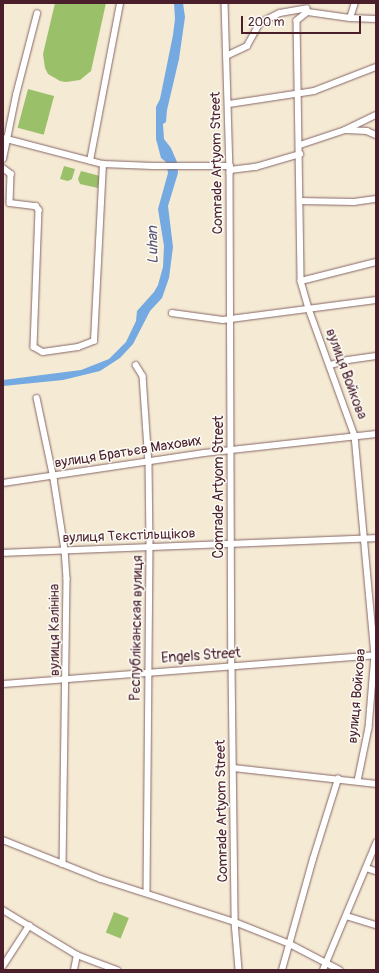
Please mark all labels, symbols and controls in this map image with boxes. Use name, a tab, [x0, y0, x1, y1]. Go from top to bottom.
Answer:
scale bar	[243, 8, 363, 34]
text: 200 m	[248, 15, 284, 30]
street label: Comrade Artyom Street	[207, 91, 227, 235]
water label: Luhan	[144, 226, 162, 264]
street label: вулиця Войкова	[322, 326, 370, 422]
street label: Comrade Artyom Street	[211, 416, 227, 558]
street label: вулиця Братьєв Махових	[53, 432, 203, 472]
street label: вулиця Тєкстільщіков	[62, 525, 196, 547]
street label: Рєспубліканская вулиця	[127, 555, 147, 701]
street label: вулиця Калініна	[47, 584, 63, 676]
street label: Engels Street	[161, 645, 241, 667]
street label: вулиця Войкова	[344, 648, 370, 744]
street label: Comrade Artyom Street	[212, 739, 232, 883]

